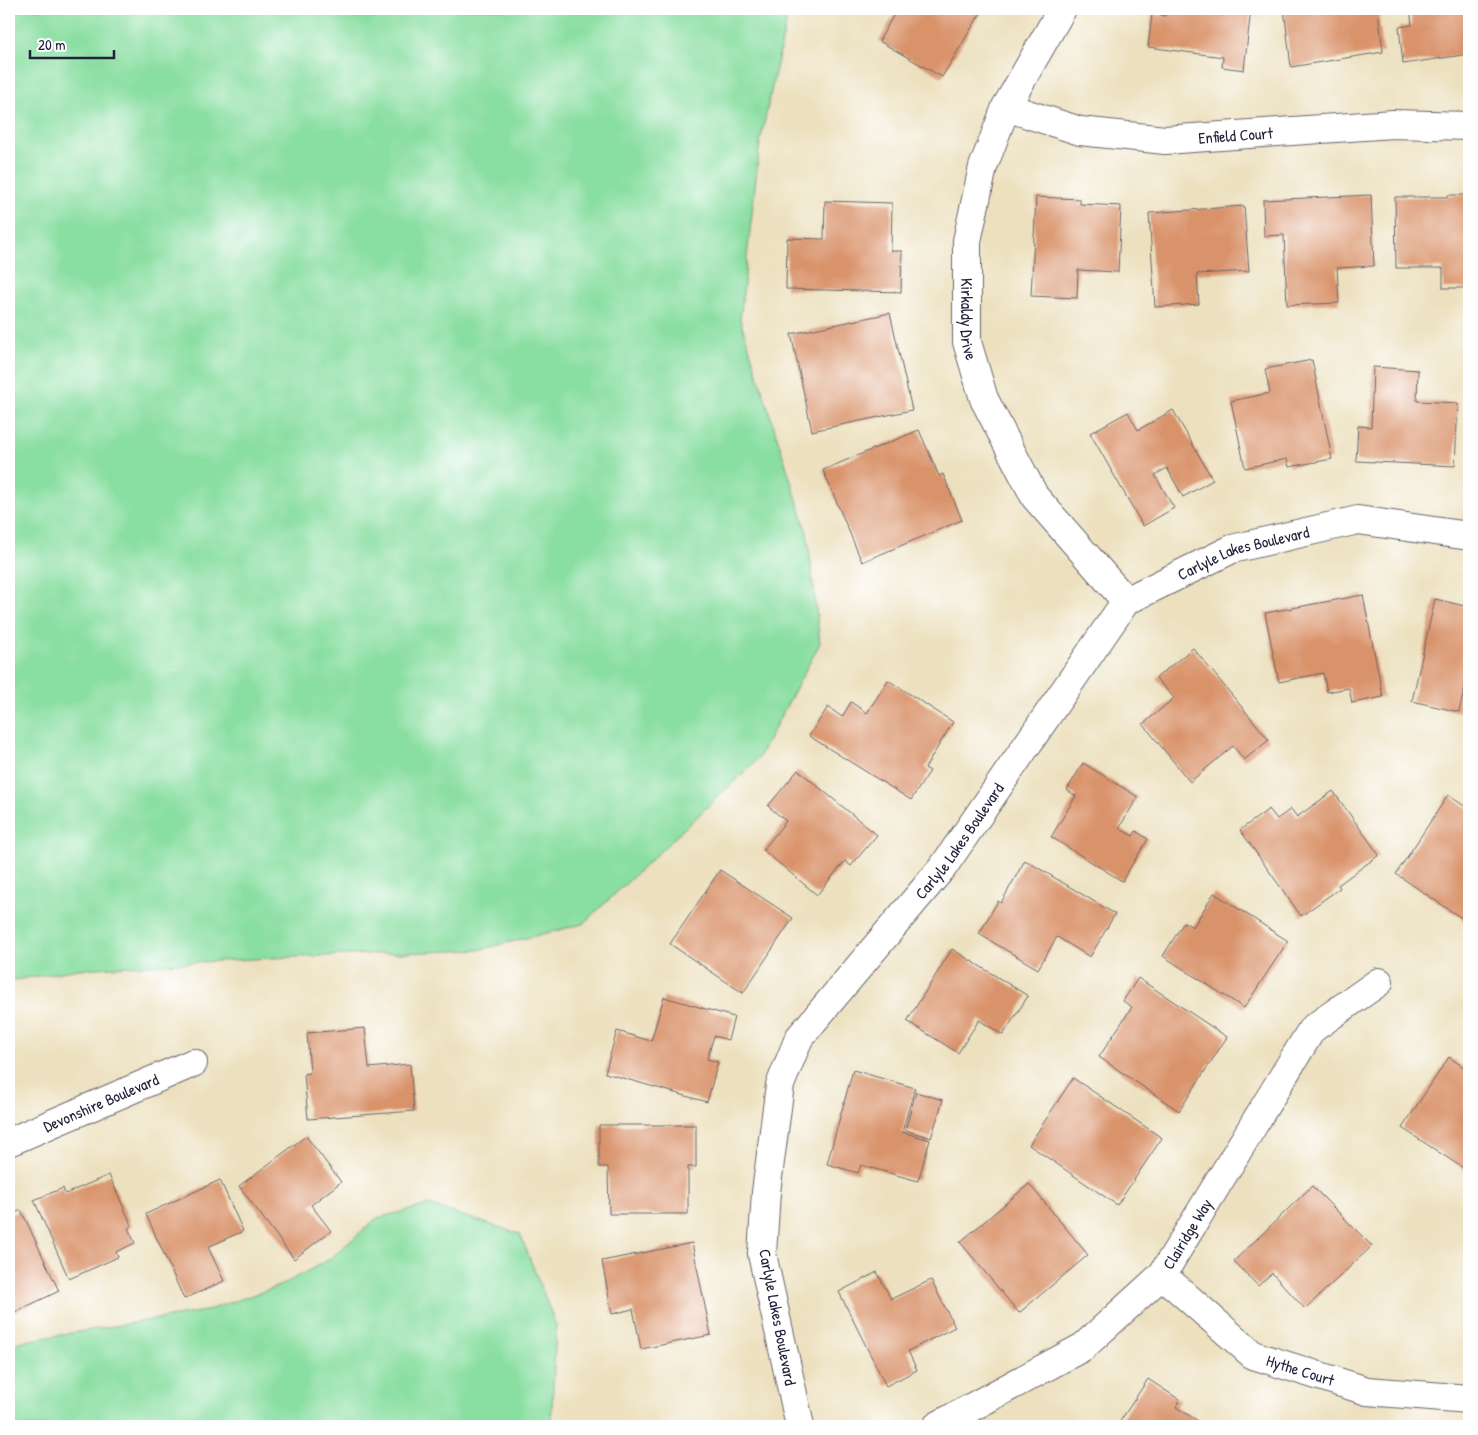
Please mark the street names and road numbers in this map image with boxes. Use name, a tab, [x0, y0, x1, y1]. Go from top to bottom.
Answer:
street label: Enfield Court	[1198, 121, 1274, 149]
street label: Kirkaldy Drive	[956, 278, 983, 363]
street label: Carlyle Lakes Boulevard	[1174, 521, 1311, 585]
street label: Carlyle Lakes Boulevard	[910, 779, 1009, 904]
street label: Devonshire Boulevard	[40, 1068, 162, 1137]
street label: Clairidge Way	[1157, 1194, 1217, 1273]
street label: Carlyle Lakes Boulevard	[754, 1247, 802, 1387]
street label: Hythe Court	[1264, 1349, 1338, 1391]

